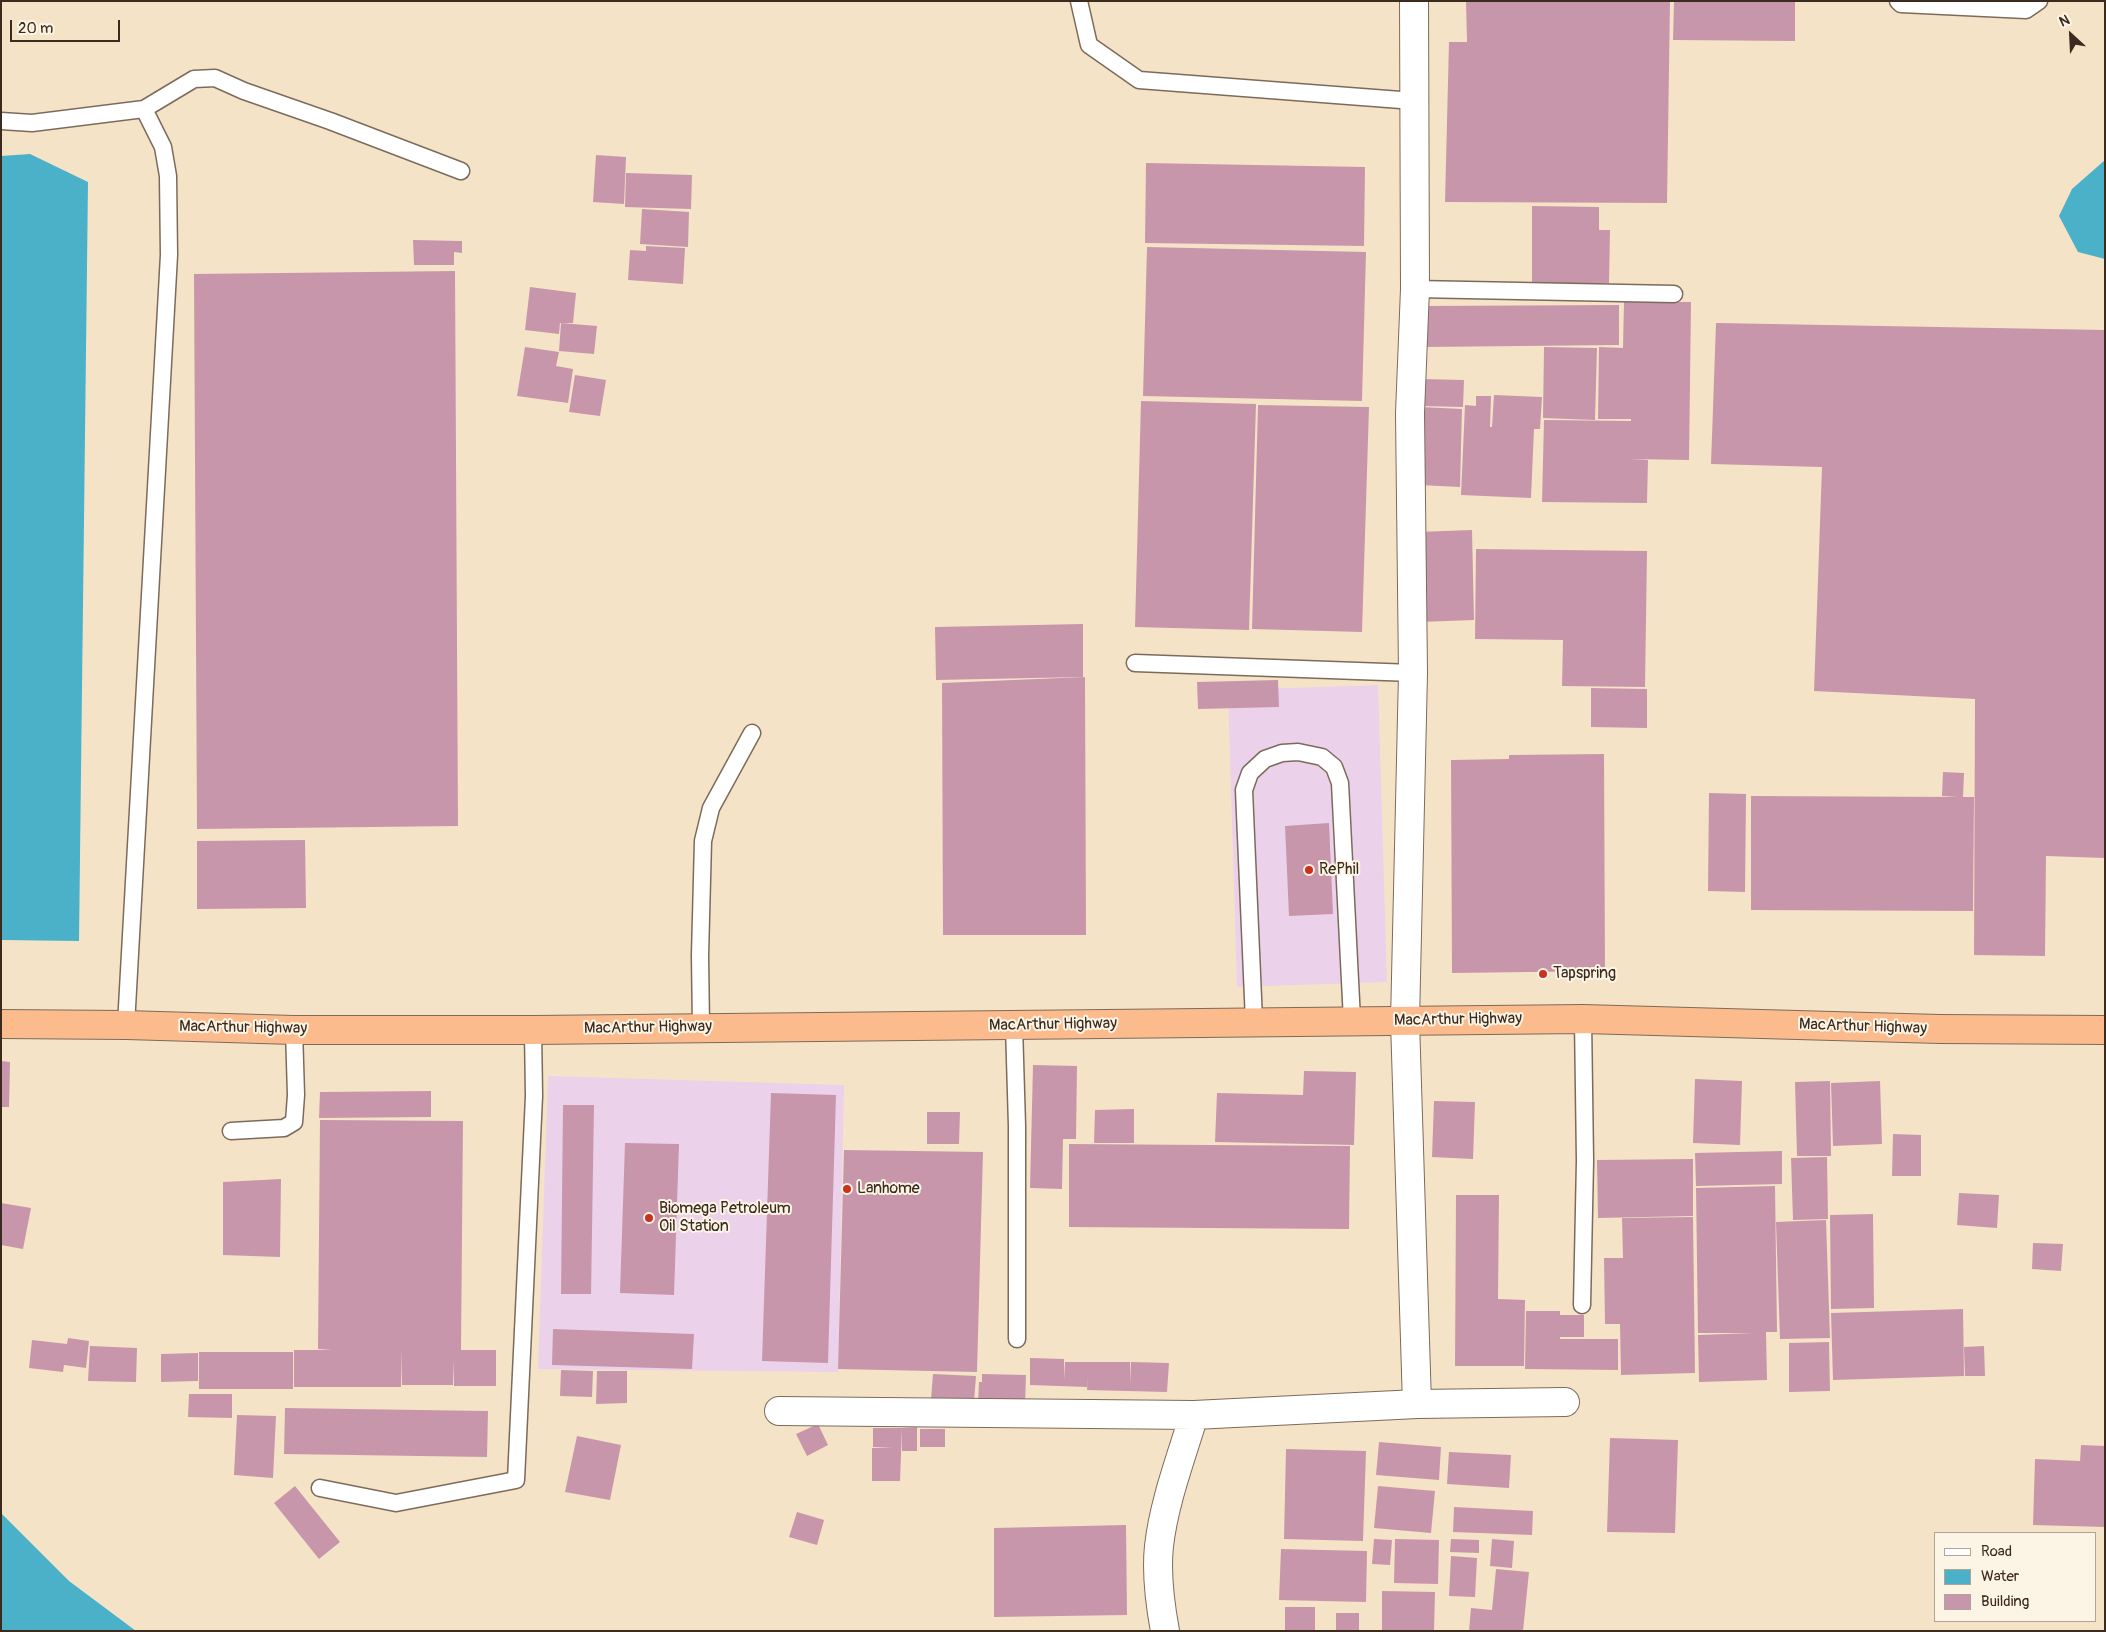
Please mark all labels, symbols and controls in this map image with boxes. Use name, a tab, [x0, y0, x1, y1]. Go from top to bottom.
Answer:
scale bar	[12, 10, 122, 42]
north arrow	[2046, 10, 2096, 60]
text: N	[2057, 11, 2072, 31]
text: 20 m	[18, 19, 53, 38]
place label: RePhil	[1319, 860, 1359, 880]
marker: RePhil	[1303, 864, 1315, 876]
place label: Tapspring	[1553, 964, 1616, 984]
marker: Tapspring	[1537, 968, 1549, 980]
street label: MacArthur Highway	[1394, 1009, 1522, 1031]
street label: MacArthur Highway	[989, 1014, 1117, 1036]
street label: MacArthur Highway	[1799, 1015, 1927, 1039]
street label: MacArthur Highway	[179, 1017, 307, 1039]
street label: MacArthur Highway	[584, 1017, 712, 1039]
place label: Lanhome	[857, 1179, 920, 1199]
marker: Lanhome	[841, 1183, 853, 1195]
place label: Biomega Petroleum Oil Station	[659, 1199, 791, 1237]
marker: Biomega Petroleum Oil Station	[643, 1212, 655, 1224]
legend	[1934, 1532, 2096, 1622]
text: Road	[1981, 1542, 2012, 1561]
text: Water	[1981, 1567, 2019, 1586]
text: Building	[1981, 1592, 2029, 1611]

